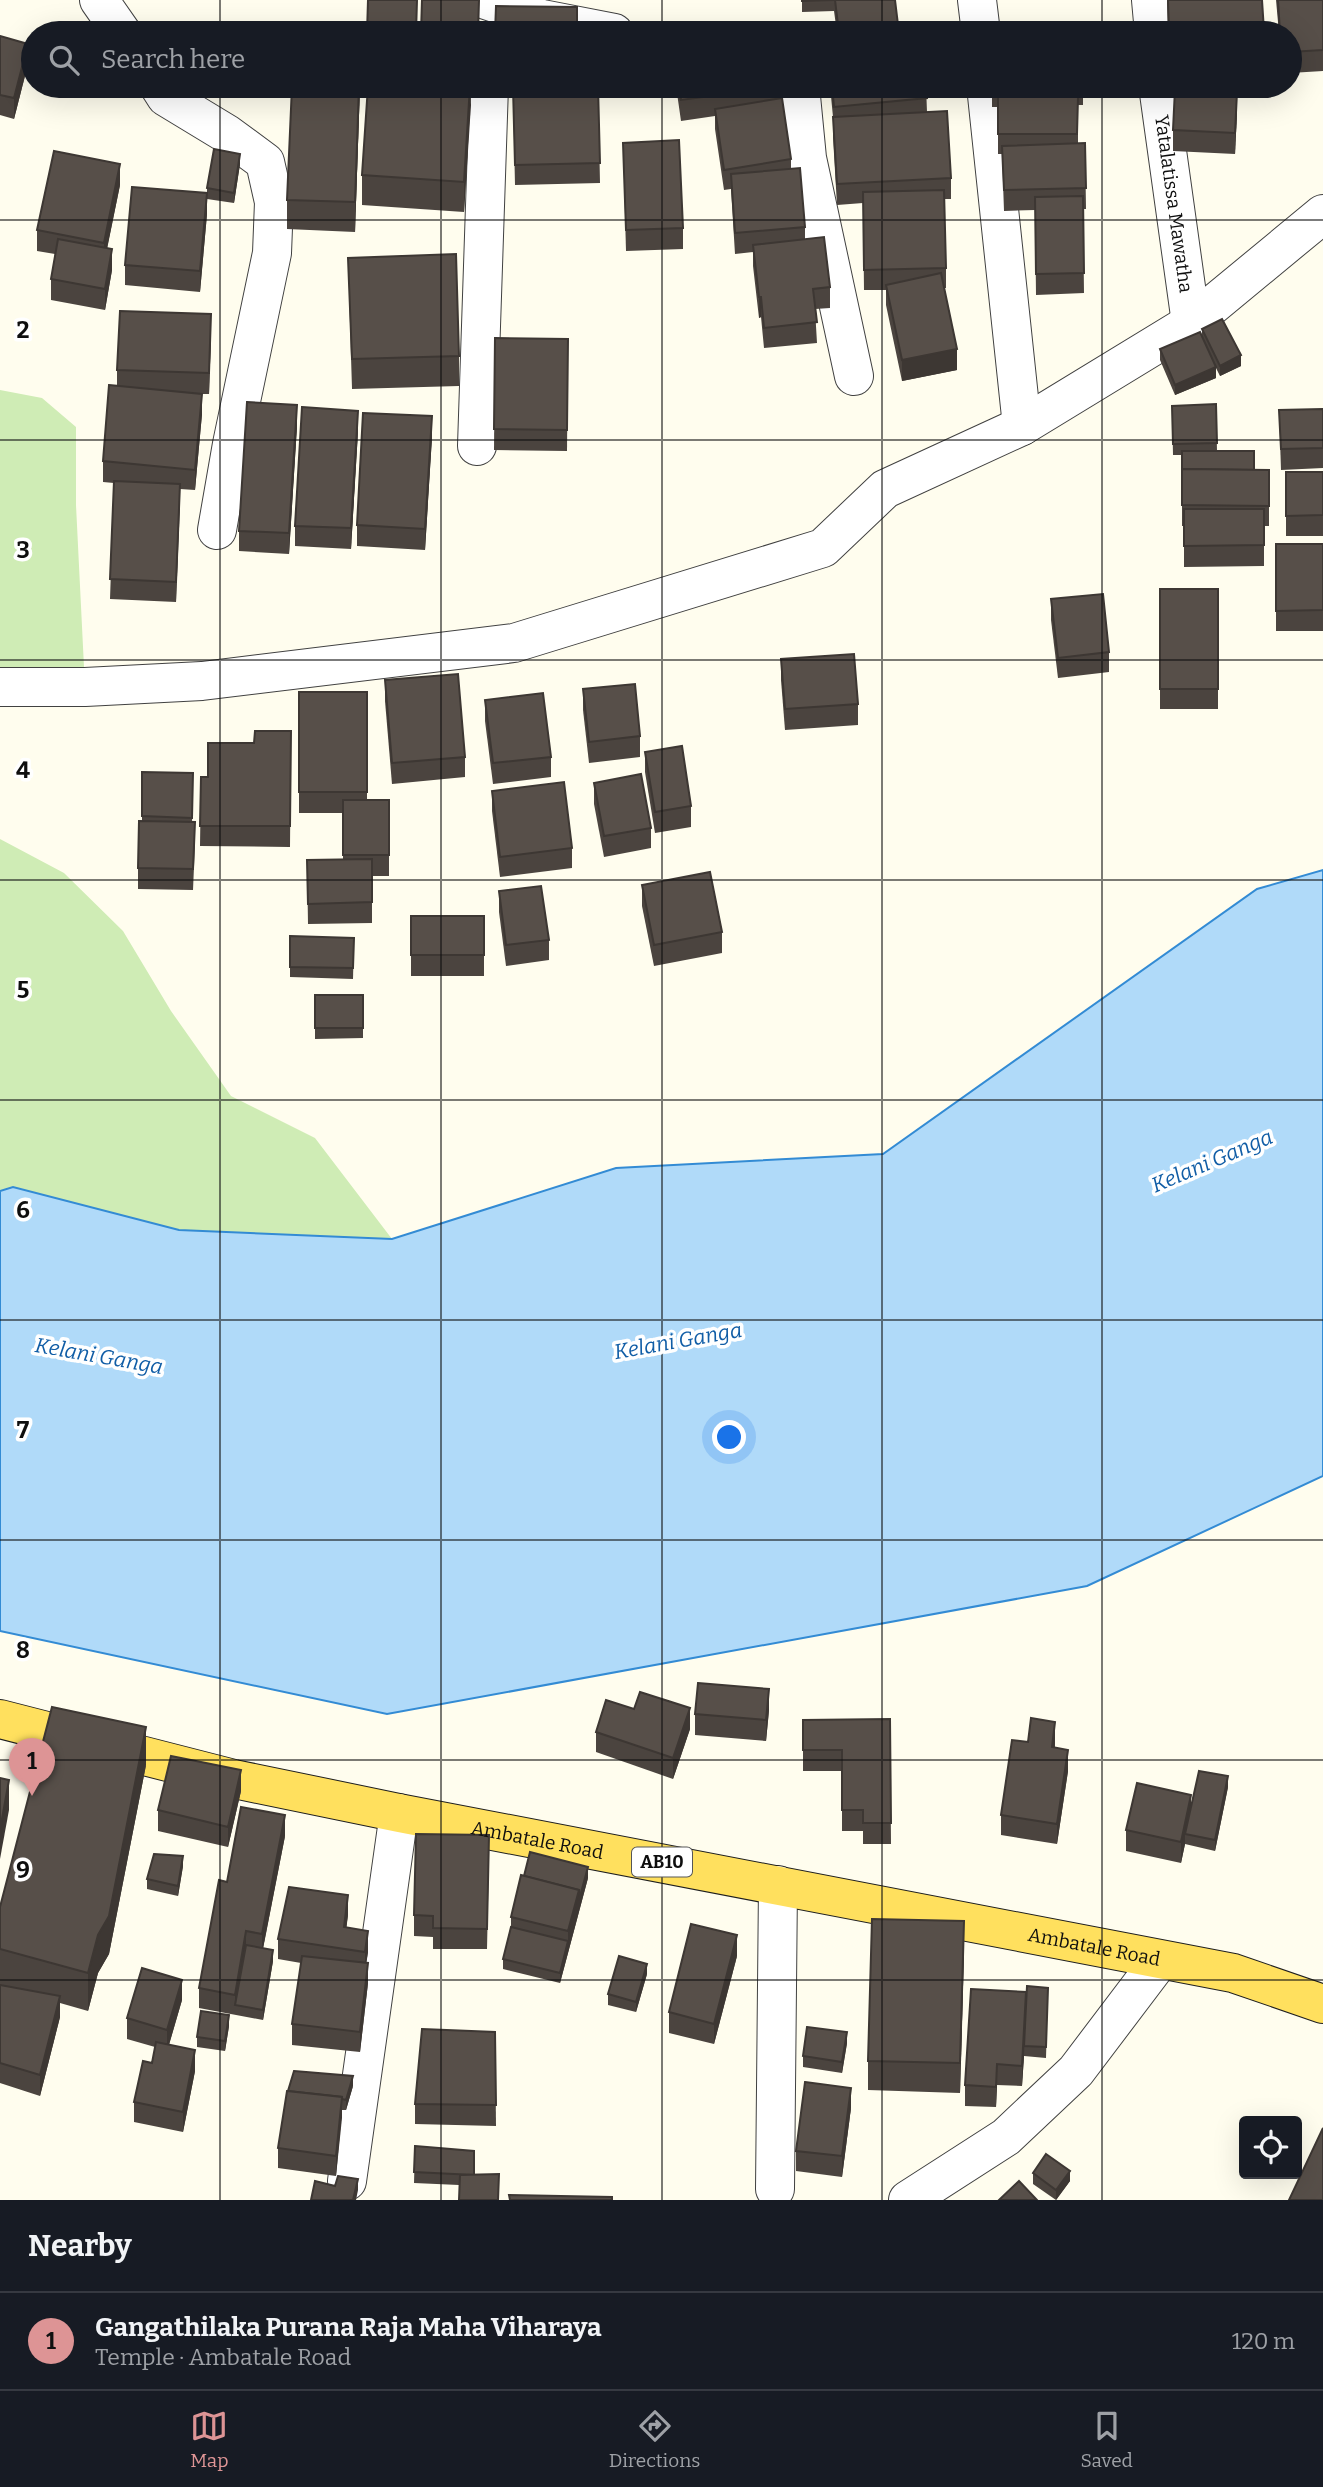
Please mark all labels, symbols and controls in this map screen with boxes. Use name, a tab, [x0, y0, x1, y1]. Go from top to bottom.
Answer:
search box	[21, 21, 1302, 98]
icon: search	[45, 41, 83, 79]
text: Search here	[101, 44, 245, 75]
street label: Yatalatissa Mawatha	[1150, 114, 1198, 295]
text: 2	[17, 316, 30, 344]
text: 3	[16, 536, 30, 564]
text: 4	[16, 756, 30, 784]
text: 5	[17, 976, 29, 1004]
water label: Kelani Ganga	[1147, 1124, 1277, 1198]
text: 6	[16, 1196, 30, 1224]
water label: Kelani Ganga	[612, 1317, 744, 1365]
water label: Kelani Ganga	[33, 1332, 165, 1380]
text: 7	[17, 1416, 30, 1444]
your location	[712, 1420, 746, 1454]
text: 8	[16, 1636, 30, 1664]
pin: 1	[9, 1738, 55, 1796]
street label: Ambatale Road	[469, 1816, 605, 1864]
road number: AB10	[632, 1848, 692, 1876]
text: 9	[16, 1856, 30, 1884]
street label: Ambatale Road	[1026, 1923, 1162, 1971]
map controls	[1239, 2116, 1302, 2179]
button: locate	[1239, 2116, 1302, 2179]
text: Nearby	[28, 2228, 132, 2264]
text: Gangathilaka Purana Raja Maha Viharaya	[95, 2312, 601, 2343]
text: 1	[46, 2327, 56, 2355]
text: 120 m	[1232, 2327, 1295, 2355]
text: Temple · Ambatale Road	[95, 2343, 351, 2371]
tab: Map	[190, 2407, 229, 2472]
tab: Directions	[609, 2407, 700, 2472]
tab: Saved	[1081, 2407, 1133, 2472]

